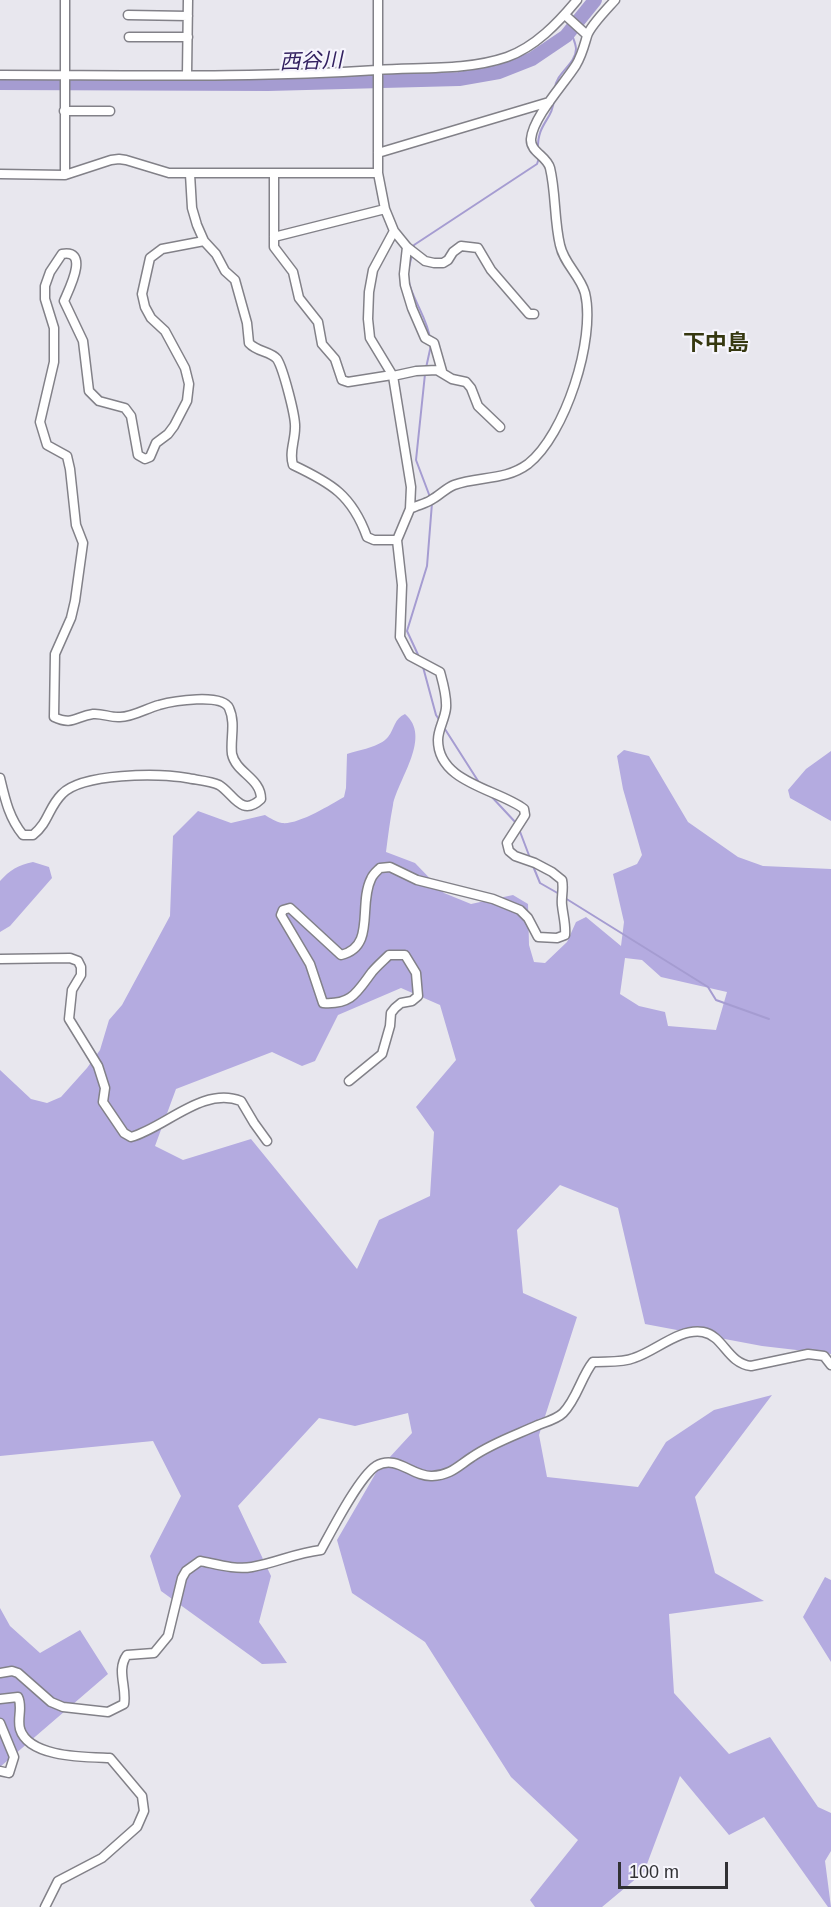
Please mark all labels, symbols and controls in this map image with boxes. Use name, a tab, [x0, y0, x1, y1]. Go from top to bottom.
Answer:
water label: 西谷川	[279, 48, 343, 76]
district label: 下中島	[683, 331, 749, 357]
scale bar	[621, 1850, 730, 1888]
text: 100 m	[629, 1862, 679, 1882]

